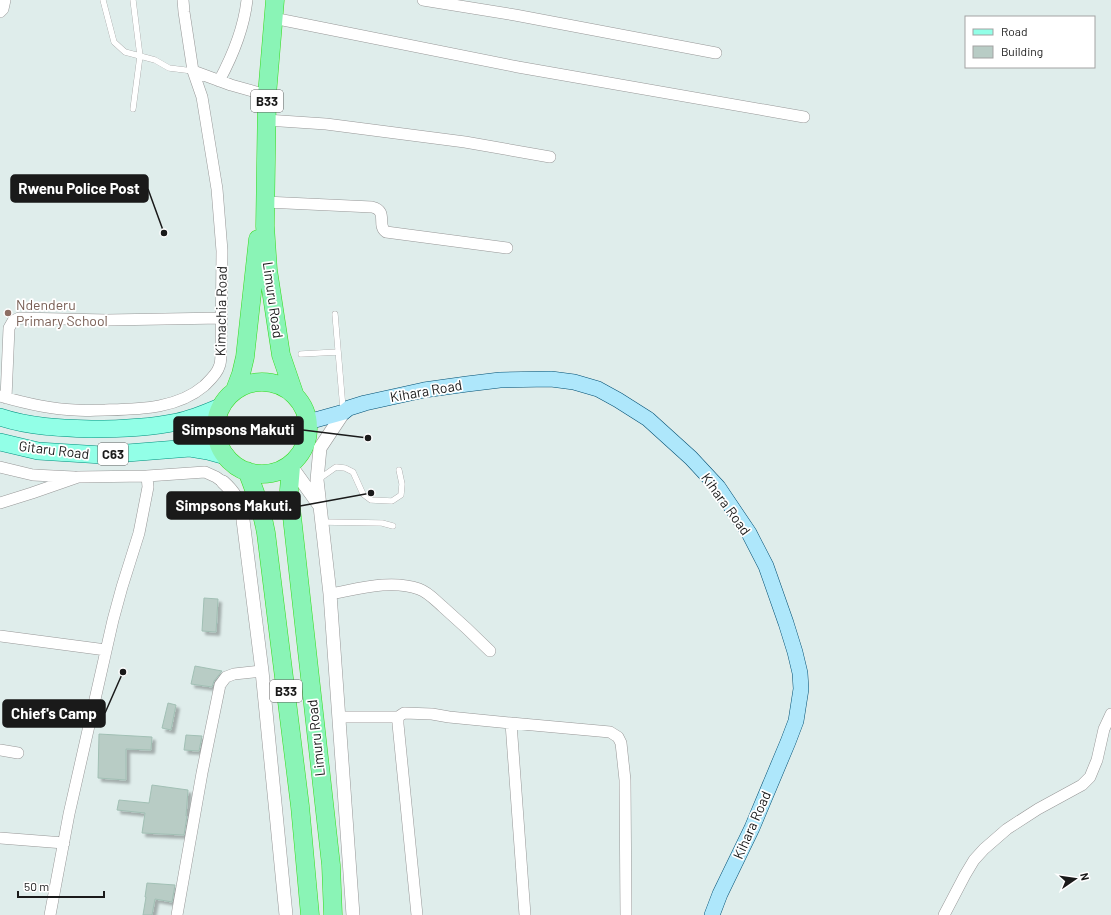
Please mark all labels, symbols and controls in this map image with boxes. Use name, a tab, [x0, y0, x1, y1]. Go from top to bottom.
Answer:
legend	[965, 16, 1095, 68]
text: Road	[1001, 24, 1028, 38]
text: Building	[1001, 44, 1043, 58]
road number: B33	[251, 90, 283, 112]
callout: Rwenu Police Post	[11, 175, 148, 202]
text: Rwenu Police Post	[18, 179, 140, 197]
street label: Limuru Road	[260, 261, 287, 339]
street label: Kimachia Road	[211, 266, 230, 356]
place label: Ndenderu Primary School	[16, 296, 108, 329]
marker: Ndenderu Primary School	[3, 308, 13, 318]
street label: Kihara Road	[389, 376, 463, 405]
callout: Simpsons Makuti	[174, 417, 303, 444]
text: Simpsons Makuti	[182, 420, 295, 438]
street label: Gitaru Road	[18, 437, 90, 462]
road number: C63	[98, 443, 128, 465]
street label: Kihara Road	[698, 469, 755, 538]
callout: Simpsons Makuti.	[167, 492, 300, 519]
text: Simpsons Makuti.	[176, 496, 292, 514]
road number: B33	[270, 680, 302, 702]
street label: Limuru Road	[303, 699, 328, 777]
callout: Chief's Camp	[3, 700, 105, 727]
text: Chief's Camp	[11, 704, 97, 722]
street label: Kihara Road	[729, 788, 774, 862]
north arrow	[1055, 859, 1095, 899]
text: N	[1078, 872, 1092, 882]
scale bar	[18, 873, 104, 899]
text: 50 m	[24, 879, 49, 893]

